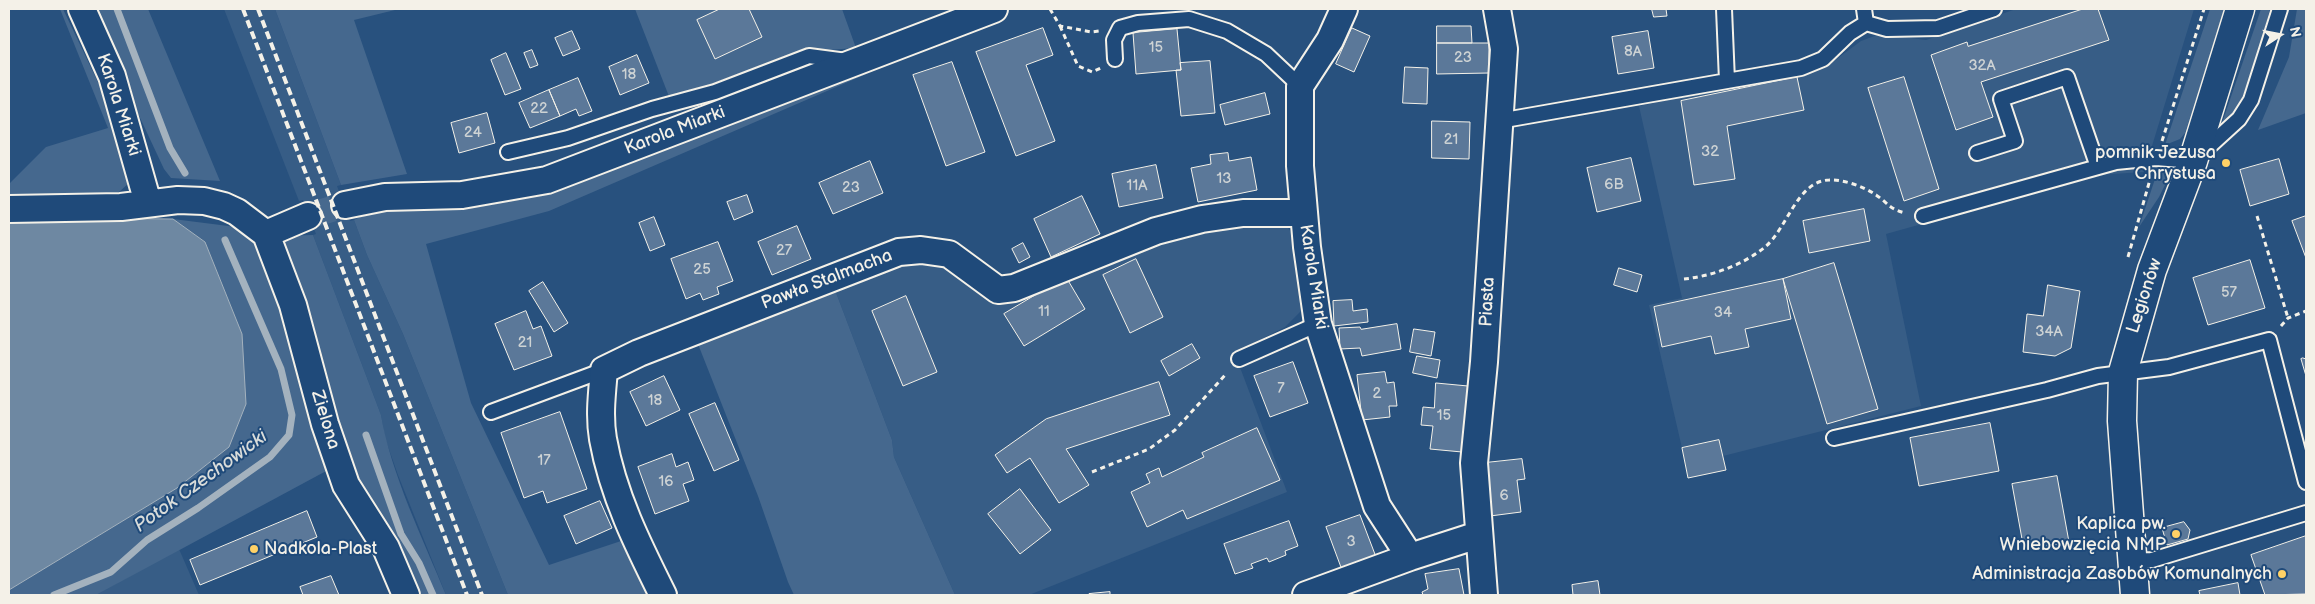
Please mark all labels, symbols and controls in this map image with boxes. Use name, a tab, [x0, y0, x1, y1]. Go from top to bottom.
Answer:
north arrow	[2255, 10, 2305, 60]
text: N	[2286, 25, 2305, 39]
house number: 15	[1149, 39, 1163, 57]
house number: 8A	[1624, 43, 1642, 61]
house number: 23	[1454, 49, 1472, 67]
street label: Karola Miarki	[91, 51, 145, 159]
house number: 32A	[1968, 57, 1996, 75]
house number: 18	[622, 66, 636, 84]
house number: 22	[530, 100, 548, 118]
street label: Karola Miarki	[621, 102, 729, 160]
house number: 24	[464, 124, 482, 142]
house number: 21	[1444, 131, 1458, 149]
place label: pomnik Jezusa Chrystusa	[2095, 142, 2216, 184]
house number: 32	[1701, 143, 1719, 161]
marker: pomnik Jezusa Chrystusa	[2220, 157, 2232, 169]
house number: 13	[1216, 170, 1232, 188]
house number: 6B	[1604, 176, 1624, 194]
house number: 11A	[1127, 177, 1147, 195]
house number: 23	[842, 179, 860, 197]
street label: Karola Miarki	[1294, 223, 1332, 331]
house number: 27	[776, 242, 792, 260]
street label: Pawła Stalmacha	[759, 245, 895, 315]
street label: Legionów	[2123, 256, 2167, 336]
house number: 25	[693, 261, 711, 279]
street label: Piasta	[1476, 277, 1500, 327]
house number: 57	[2221, 284, 2237, 302]
house number: 11	[1038, 303, 1050, 321]
house number: 34	[1714, 304, 1732, 322]
house number: 34A	[2035, 323, 2063, 341]
house number: 21	[518, 334, 532, 352]
house number: 7	[1277, 380, 1285, 398]
house number: 2	[1373, 385, 1381, 403]
street label: Zielona	[306, 388, 344, 452]
house number: 18	[648, 392, 662, 410]
house number: 15	[1437, 407, 1451, 425]
water label: Potok Czechowicki	[130, 426, 272, 538]
house number: 17	[537, 452, 551, 470]
house number: 16	[659, 473, 673, 491]
house number: 6	[1499, 487, 1509, 505]
place label: Kaplica pw. Wniebowzięcia NMP	[2000, 513, 2166, 556]
marker: Kaplica pw. Wniebowzięcia NMP	[2170, 528, 2182, 540]
house number: 3	[1346, 533, 1356, 551]
place label: Nadkola-Plast	[264, 538, 377, 560]
marker: Nadkola-Plast	[248, 543, 260, 555]
place label: Administracja Zasobów Komunalnych	[1972, 563, 2272, 585]
marker: Administracja Zasobów Komunalnych	[2276, 568, 2288, 580]

